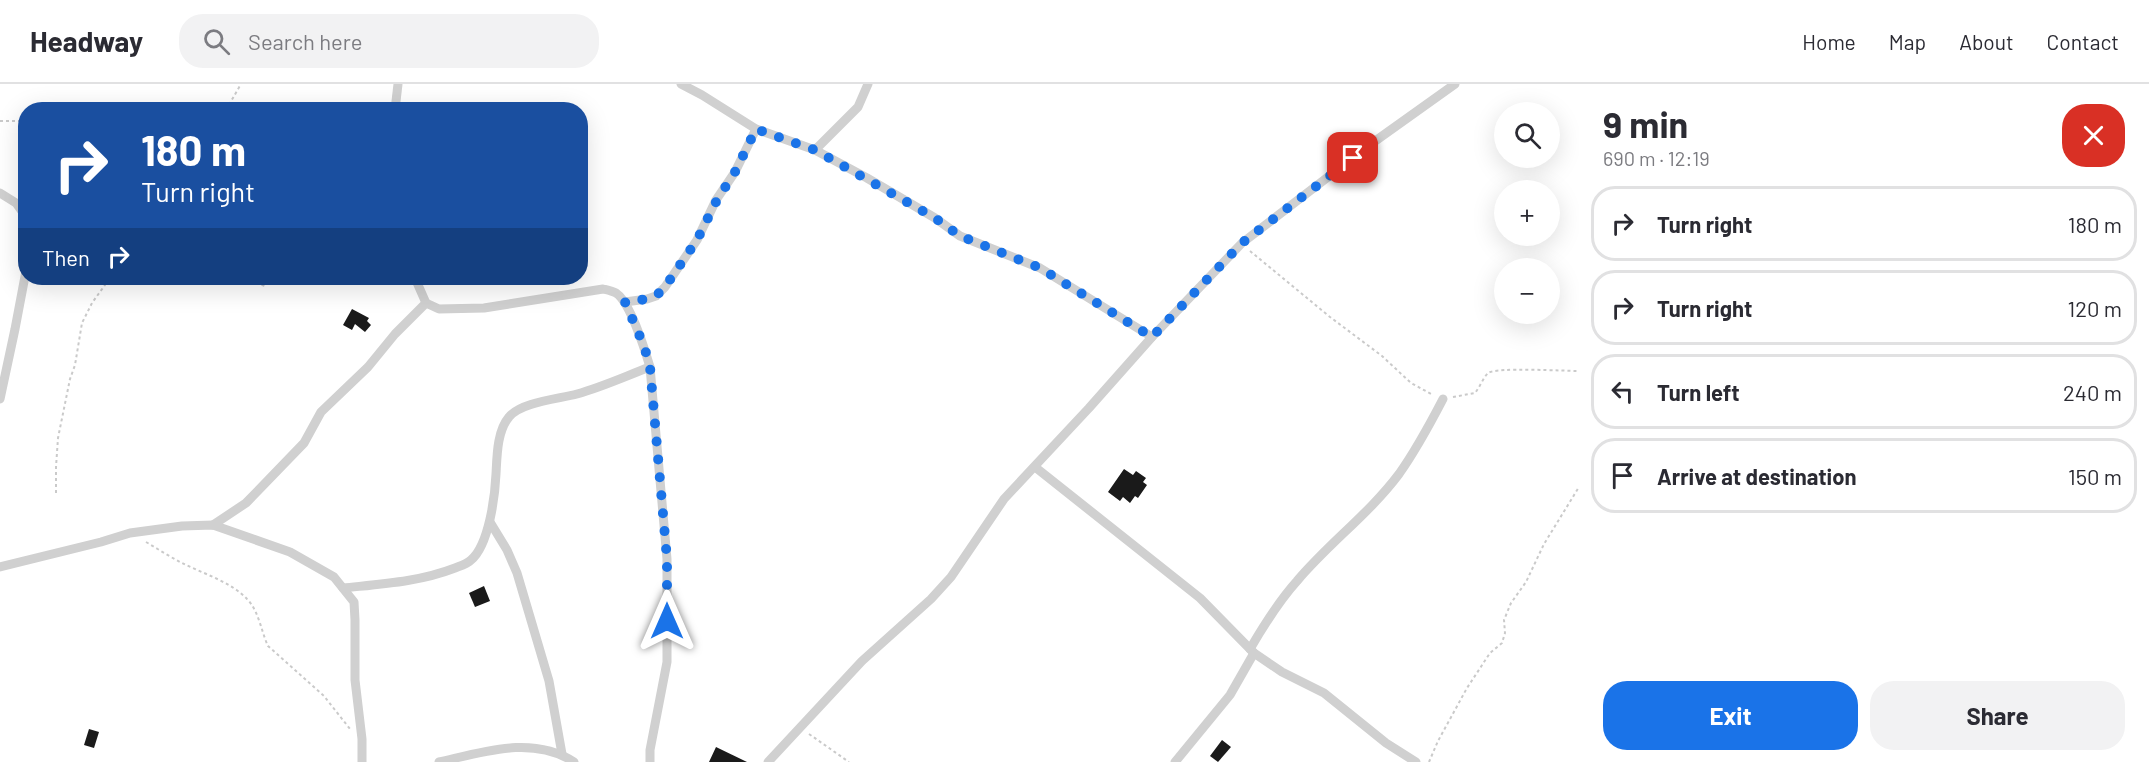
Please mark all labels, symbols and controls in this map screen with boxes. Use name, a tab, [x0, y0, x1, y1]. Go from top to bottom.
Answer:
search box	[179, 14, 599, 68]
text: Headway	[30, 24, 143, 58]
icon: search	[200, 25, 233, 58]
text: Search here	[248, 28, 362, 54]
text: Home	[1802, 29, 1856, 54]
text: Map	[1889, 29, 1926, 54]
text: About	[1959, 29, 2014, 54]
text: Contact	[2047, 29, 2119, 54]
map controls	[1494, 102, 1560, 324]
button: search	[1494, 102, 1560, 168]
text: 9 min	[1603, 102, 1688, 145]
button: close	[2062, 104, 2125, 167]
text: 180 m	[141, 124, 246, 174]
icon: right	[42, 126, 120, 204]
pin	[1327, 132, 1378, 183]
icon: arrive	[1336, 141, 1369, 174]
text: 690 m · 12:19	[1603, 146, 1710, 170]
text: Turn right	[141, 175, 255, 207]
button: +	[1494, 180, 1560, 246]
icon: right	[1606, 207, 1639, 240]
text: Turn right	[1657, 211, 1752, 237]
text: 180 m	[2068, 211, 2122, 237]
icon: right	[102, 240, 135, 273]
text: Then	[42, 244, 90, 270]
button: −	[1494, 258, 1560, 324]
icon: right	[1606, 291, 1639, 324]
text: Turn right	[1657, 295, 1752, 321]
text: 120 m	[2067, 295, 2122, 321]
icon: left	[1606, 375, 1639, 408]
text: Turn left	[1657, 379, 1740, 405]
text: 240 m	[2063, 379, 2122, 405]
icon: arrive	[1606, 459, 1639, 492]
text: Arrive at destination	[1657, 463, 1856, 489]
text: 150 m	[2068, 463, 2122, 489]
position arrow	[635, 589, 699, 653]
button: Exit	[1603, 681, 1858, 750]
button: Share	[1870, 681, 2125, 750]

